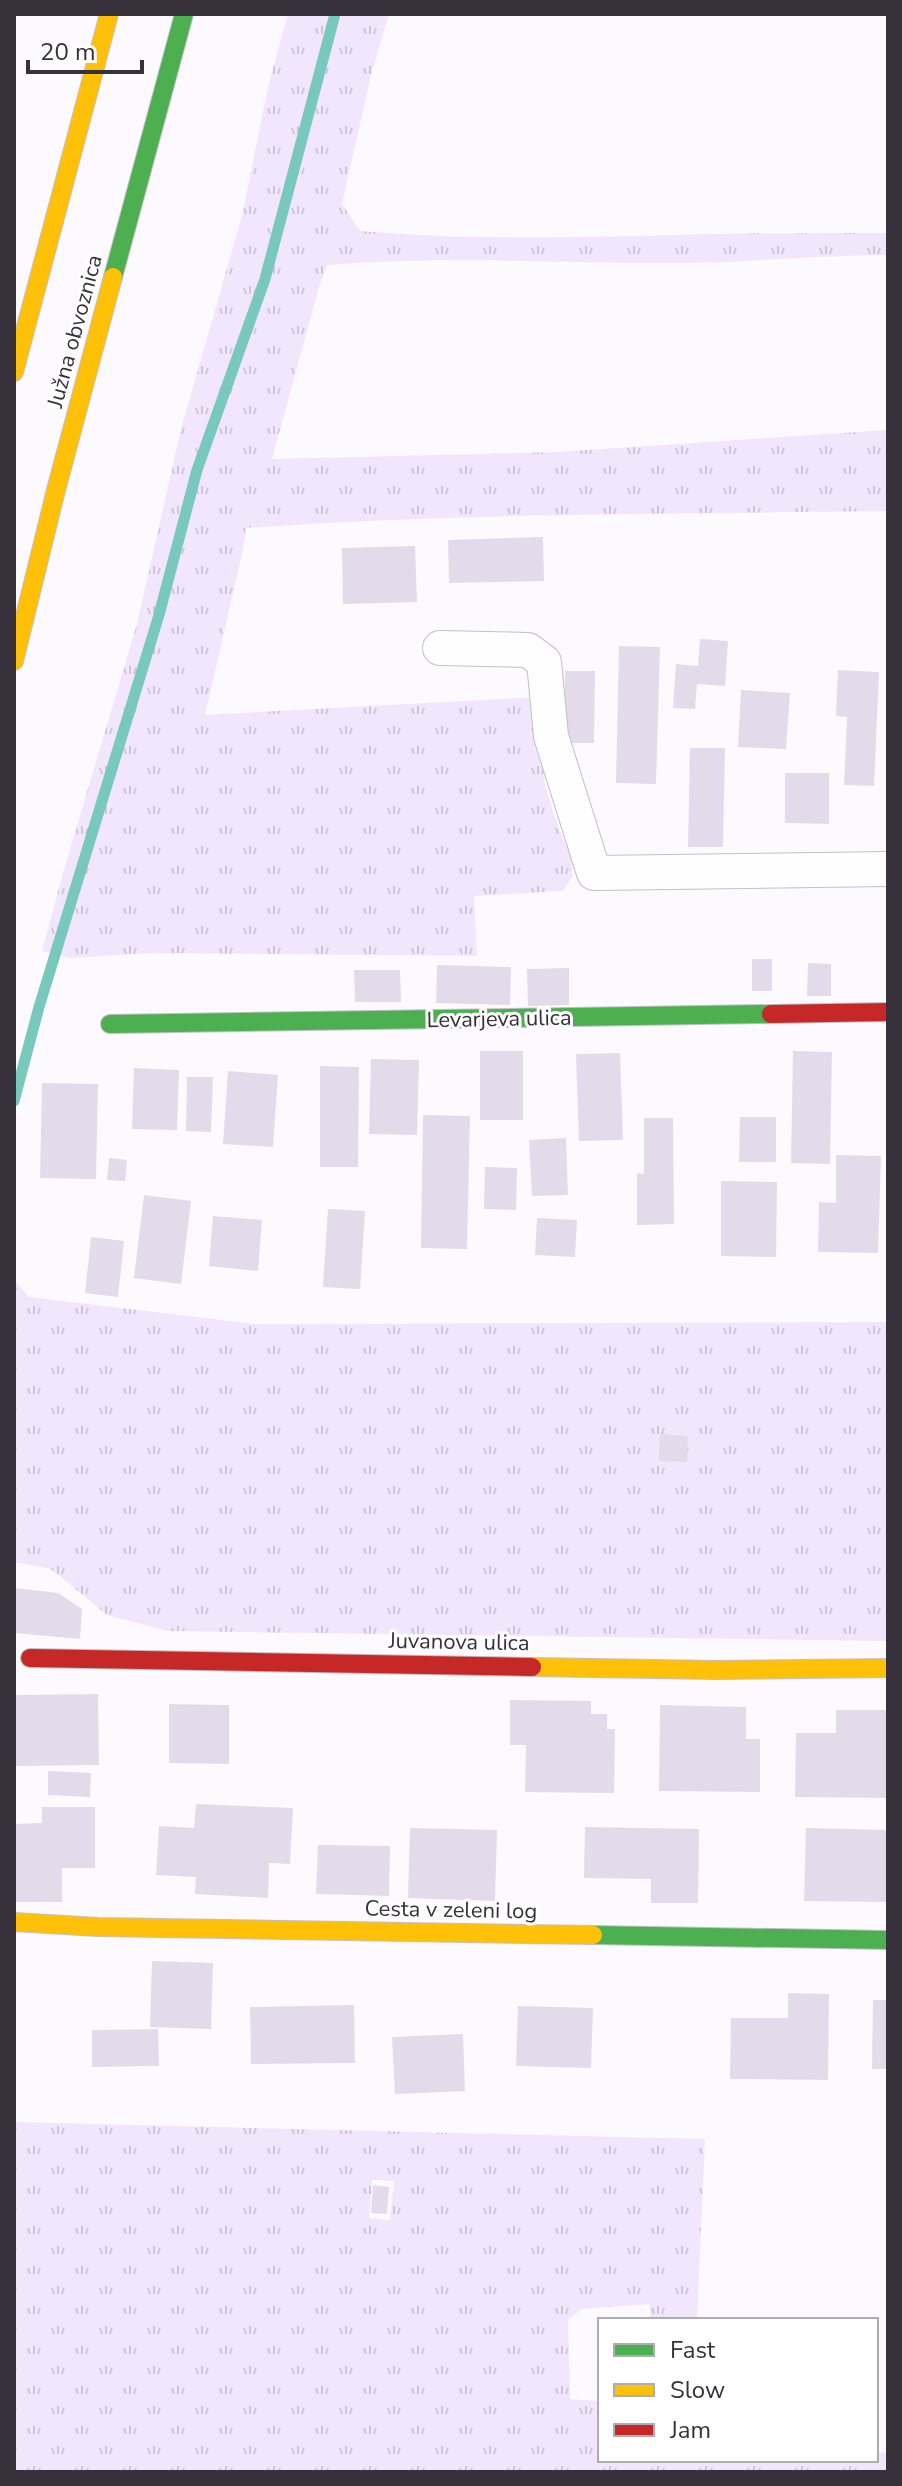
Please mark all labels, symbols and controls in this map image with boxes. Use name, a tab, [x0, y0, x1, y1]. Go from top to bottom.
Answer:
scale bar	[28, 24, 142, 74]
text: 20 m	[40, 36, 96, 68]
street label: Južna obvoznica	[40, 251, 110, 412]
street label: Levarjeva ulica	[426, 1003, 572, 1035]
street label: Juvanova ulica	[387, 1626, 530, 1658]
street label: Cesta v zeleni log	[364, 1893, 538, 1927]
legend	[598, 2318, 878, 2462]
text: Fast	[670, 2334, 716, 2366]
text: Slow	[670, 2374, 725, 2406]
text: Jam	[669, 2414, 711, 2446]

